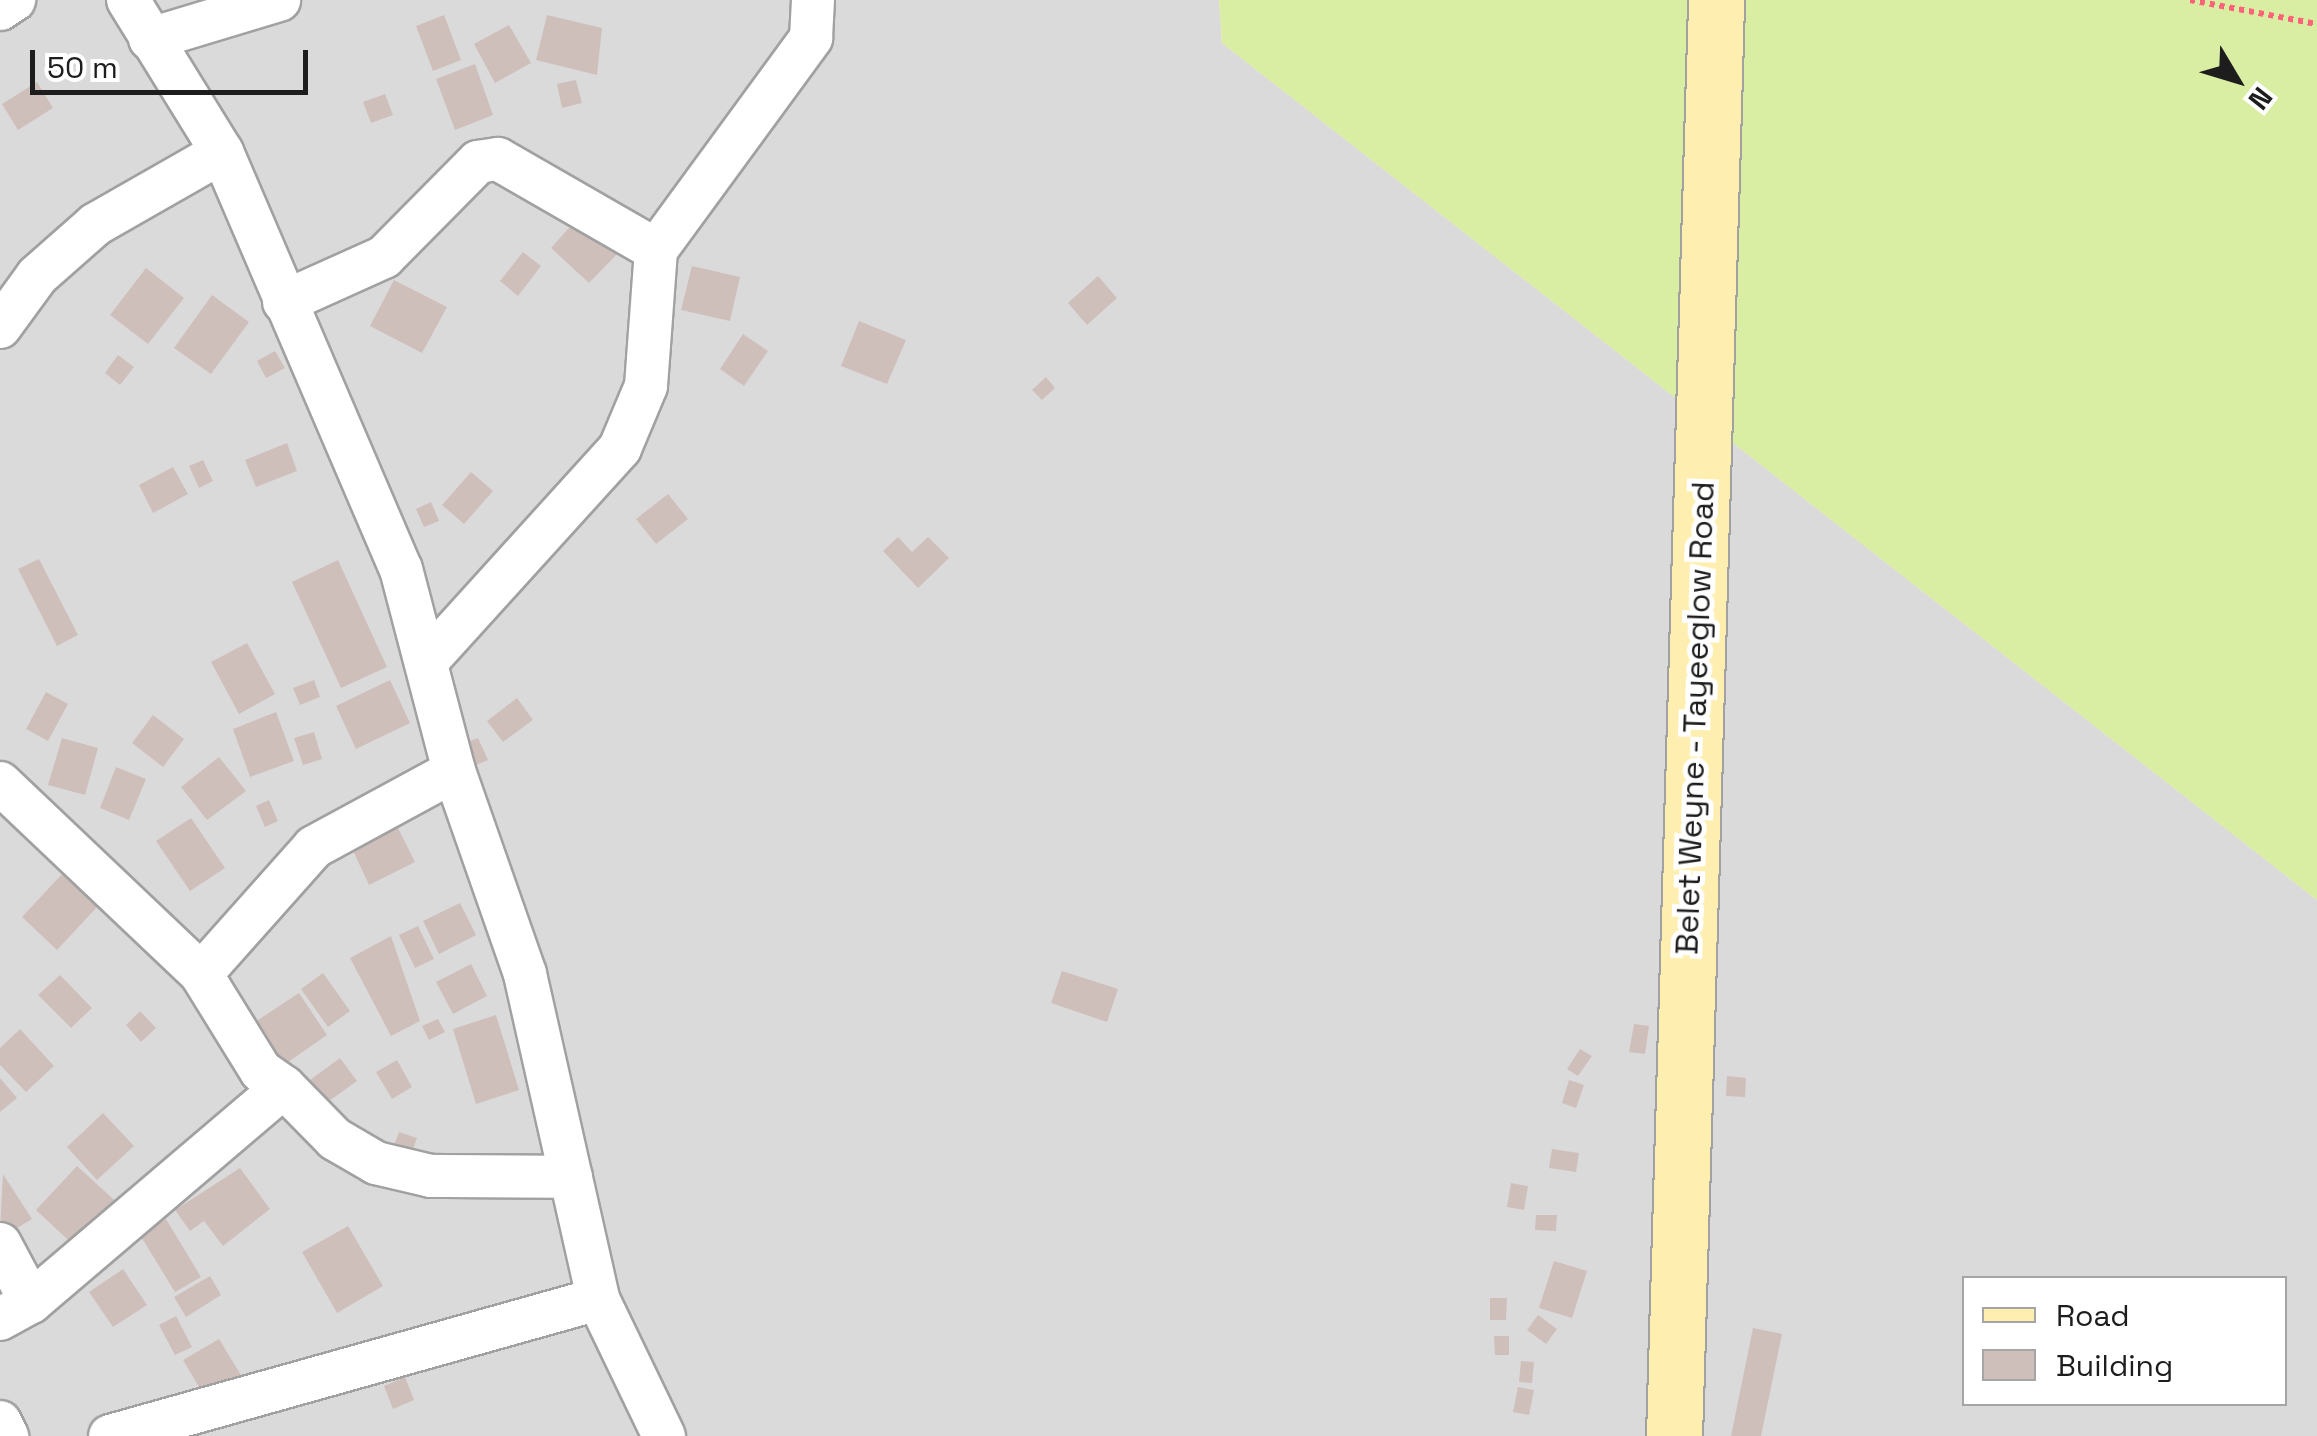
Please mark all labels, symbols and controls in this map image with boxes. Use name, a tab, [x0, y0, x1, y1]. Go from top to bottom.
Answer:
scale bar	[35, 30, 312, 92]
north arrow	[2187, 30, 2287, 130]
text: 50 m	[47, 48, 118, 87]
text: N	[2241, 80, 2281, 117]
street label: Belet Weyne - Tayeeglow Road	[1667, 479, 1723, 957]
legend	[1962, 1276, 2287, 1406]
text: Road	[2056, 1296, 2130, 1335]
text: Building	[2056, 1346, 2173, 1385]

